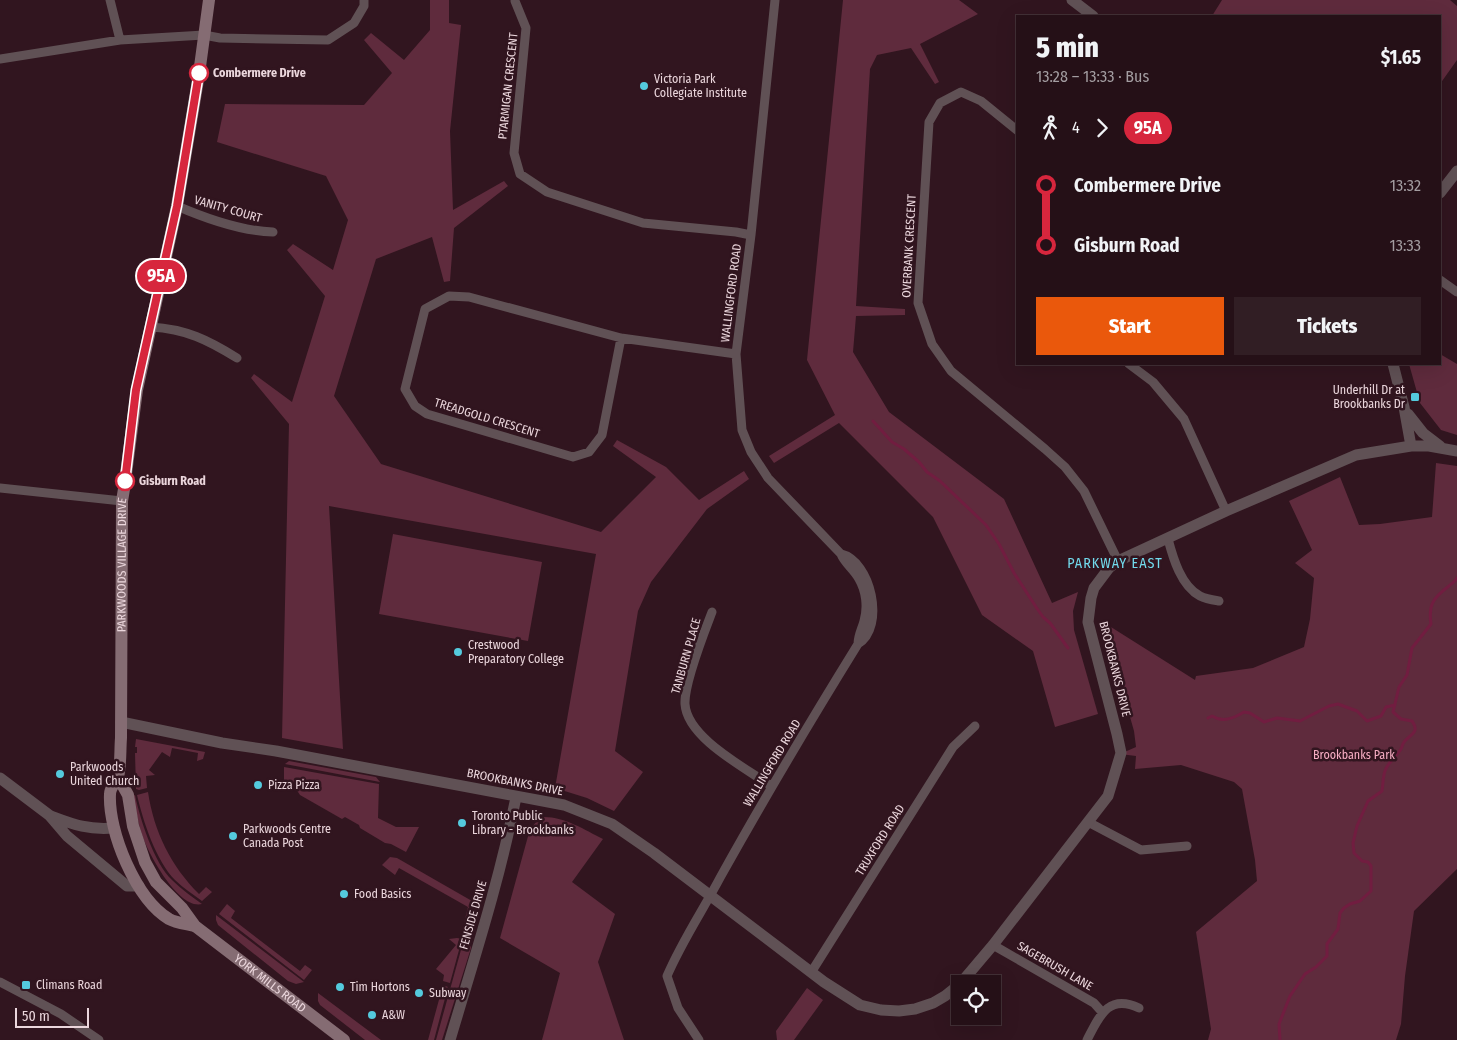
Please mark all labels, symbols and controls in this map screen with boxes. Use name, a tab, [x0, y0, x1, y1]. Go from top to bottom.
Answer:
street label: PTARMIGAN CRESCENT	[495, 31, 521, 140]
text: 5 min	[1036, 31, 1099, 64]
text: $1.65	[1381, 46, 1421, 69]
marker: Combermere Drive	[189, 63, 209, 83]
place label: Combermere Drive	[213, 66, 306, 80]
text: 13:28 – 13:33 · Bus	[1036, 67, 1149, 86]
place label: Victoria Park Collegiate Institute	[654, 72, 747, 100]
marker: Victoria Park Collegiate Institute	[638, 80, 650, 92]
icon: walk	[1036, 114, 1064, 142]
icon: forward	[1088, 114, 1116, 142]
text: 95A	[1134, 117, 1162, 139]
text: 4	[1072, 118, 1080, 137]
text: Combermere Drive	[1074, 174, 1221, 197]
text: 13:32	[1390, 176, 1421, 195]
street label: VANITY COURT	[193, 193, 264, 225]
street label: OVERBANK CRESCENT	[899, 193, 919, 298]
text: Gisburn Road	[1074, 234, 1180, 257]
text: 13:33	[1390, 236, 1421, 255]
street label: WALLINGFORD ROAD	[718, 243, 744, 343]
line badge: 95A	[132, 260, 190, 292]
text: 95A	[147, 265, 175, 287]
button: Start	[1036, 297, 1224, 355]
button: Tickets	[1234, 297, 1421, 355]
place label: Underhill Dr at Brookbanks Dr	[1333, 383, 1406, 411]
marker: Underhill Dr at Brookbanks Dr	[1409, 391, 1421, 403]
street label: TREADGOLD CRESCENT	[433, 395, 542, 441]
marker: Gisburn Road	[115, 471, 135, 491]
place label: Gisburn Road	[139, 474, 206, 488]
street label: PARKWOODS VILLAGE DRIVE	[114, 496, 130, 632]
district label: PARKWAY EAST	[1067, 555, 1163, 572]
street label: TANBURN PLACE	[668, 616, 704, 696]
street label: BROOKBANKS DRIVE	[1096, 620, 1134, 719]
place label: Crestwood Preparatory College	[468, 638, 564, 666]
marker: Crestwood Preparatory College	[452, 646, 464, 658]
street label: WALLINGFORD ROAD	[740, 717, 804, 809]
park label: Brookbanks Park	[1313, 748, 1395, 762]
place label: Parkwoods United Church	[70, 760, 139, 788]
street label: BROOKBANKS DRIVE	[466, 766, 565, 798]
marker: Parkwoods United Church	[54, 768, 66, 780]
place label: Pizza Pizza	[268, 778, 320, 792]
marker: Pizza Pizza	[252, 779, 264, 791]
street label: TRUXFORD ROAD	[853, 802, 907, 878]
place label: Toronto Public Library - Brookbanks	[472, 809, 574, 837]
marker: Toronto Public Library - Brookbanks	[456, 817, 468, 829]
place label: Parkwoods Centre Canada Post	[243, 822, 331, 850]
marker: Parkwoods Centre Canada Post	[227, 830, 239, 842]
street label: FENSIDE DRIVE	[456, 879, 490, 951]
place label: Food Basics	[354, 887, 411, 901]
marker: Food Basics	[338, 888, 350, 900]
street label: SAGEBRUSH LANE	[1015, 939, 1096, 994]
street label: YORK MILLS ROAD	[231, 951, 309, 1015]
map controls	[951, 975, 1001, 1025]
button: locate	[951, 975, 1001, 1025]
place label: Climans Road	[36, 978, 102, 992]
marker: Climans Road	[20, 979, 32, 991]
place label: Tim Hortons	[350, 980, 410, 994]
marker: Tim Hortons	[334, 981, 346, 993]
place label: Subway	[429, 986, 467, 1000]
marker: Subway	[413, 987, 425, 999]
scale bar	[15, 1005, 89, 1028]
text: 50 m	[22, 1008, 50, 1025]
place label: A&W	[382, 1008, 405, 1022]
marker: A&W	[366, 1009, 378, 1021]

